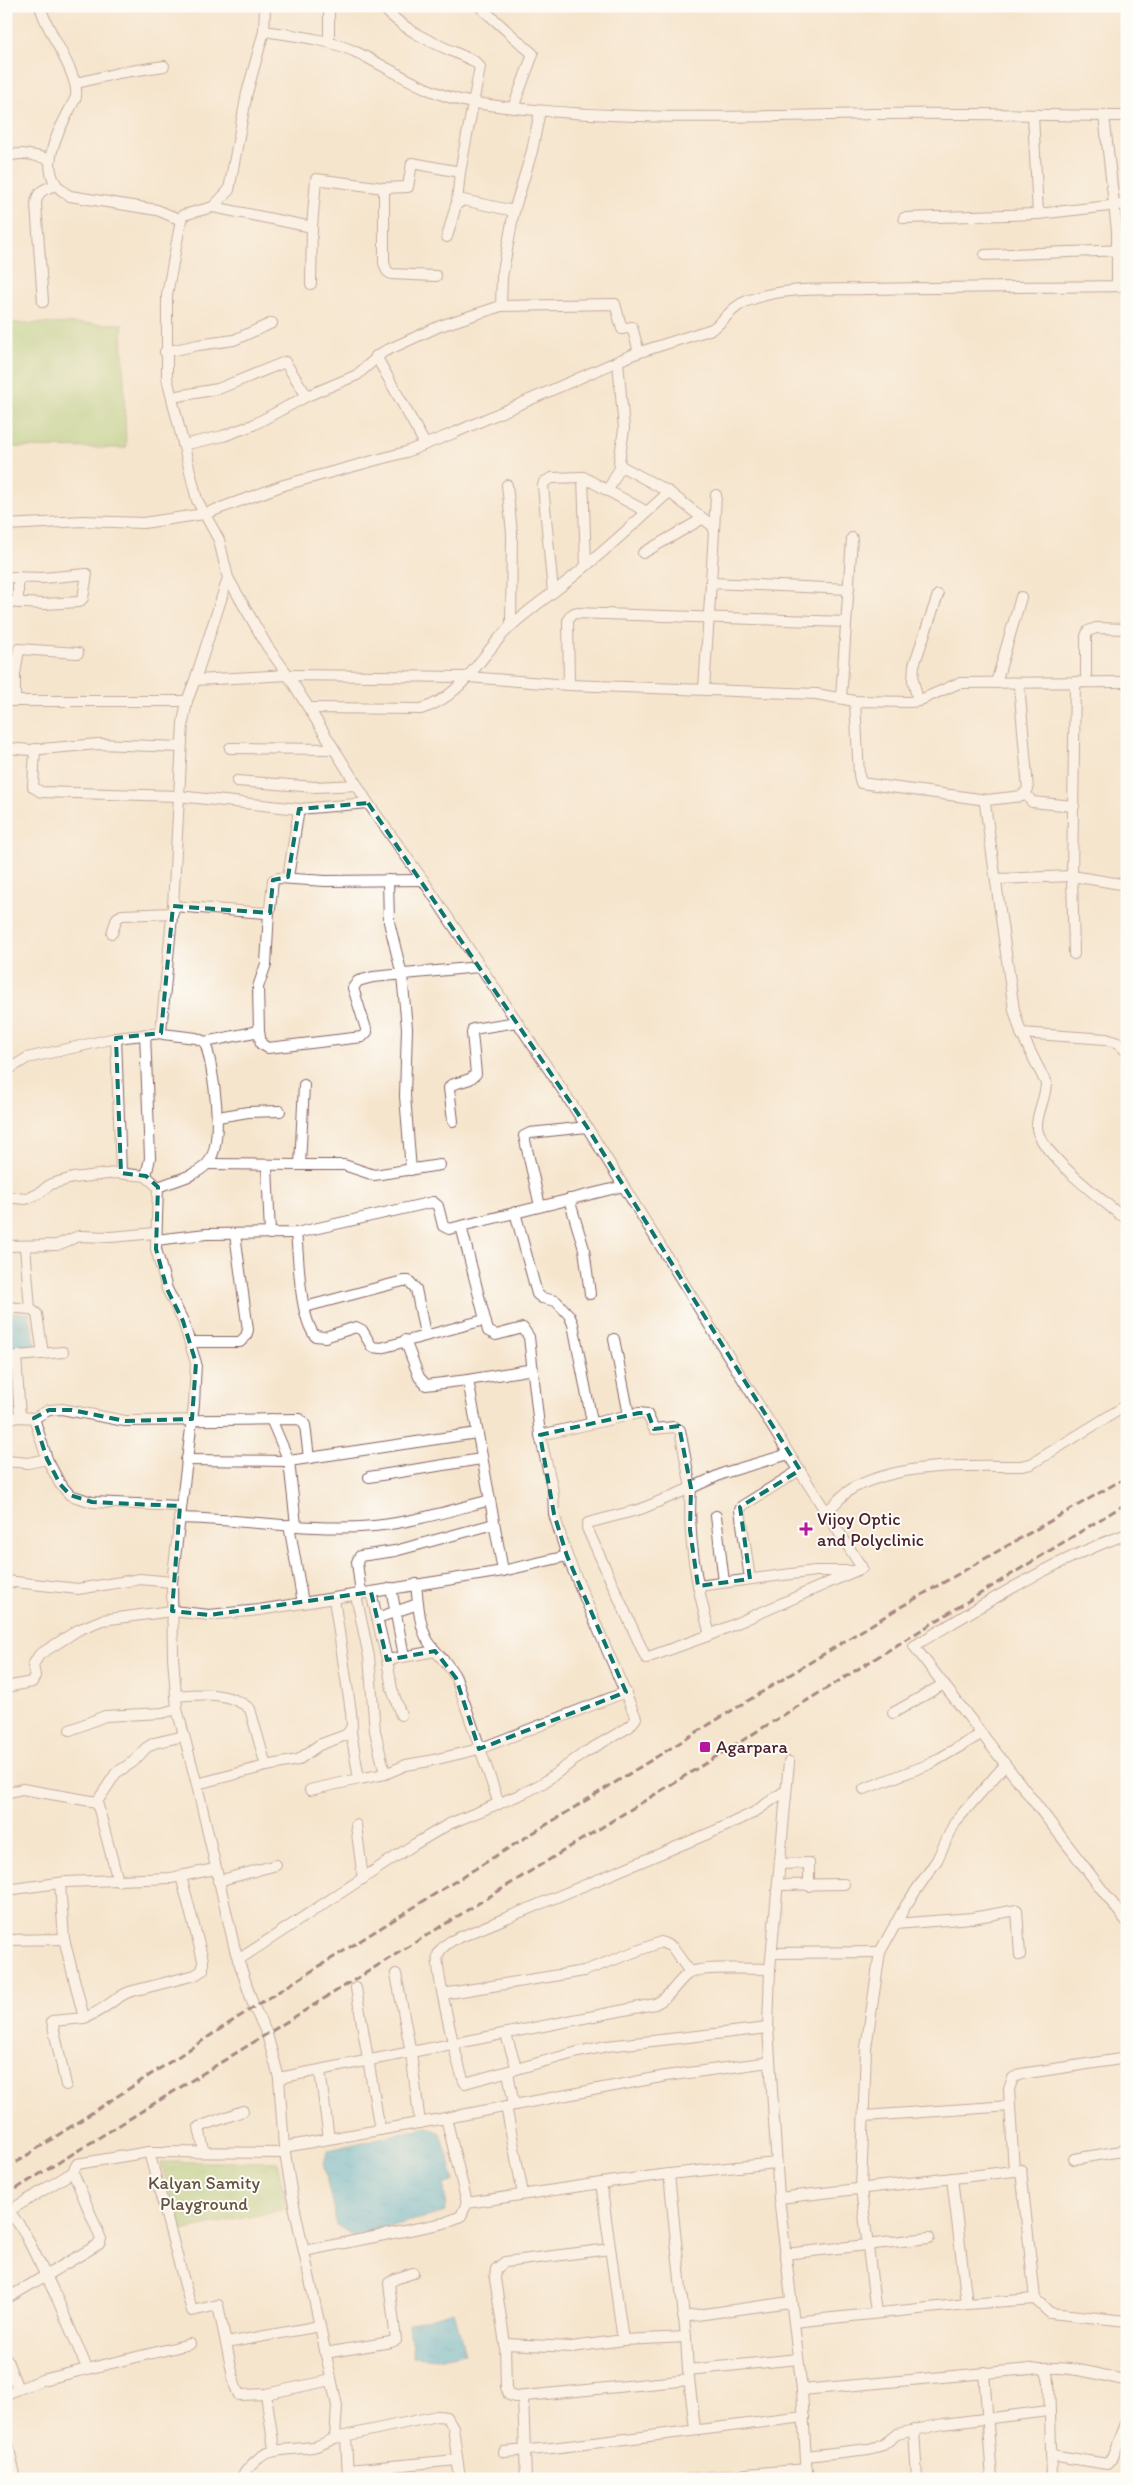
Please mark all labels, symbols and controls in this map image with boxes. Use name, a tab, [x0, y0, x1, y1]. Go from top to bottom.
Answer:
place label: Vijoy Optic and Polyclinic	[817, 1508, 924, 1551]
marker: Vijoy Optic and Polyclinic	[799, 1522, 813, 1536]
place label: Agarpara	[716, 1736, 788, 1758]
marker: Agarpara	[698, 1740, 712, 1754]
park label: Kalyan Samity Playground	[148, 2172, 260, 2215]

